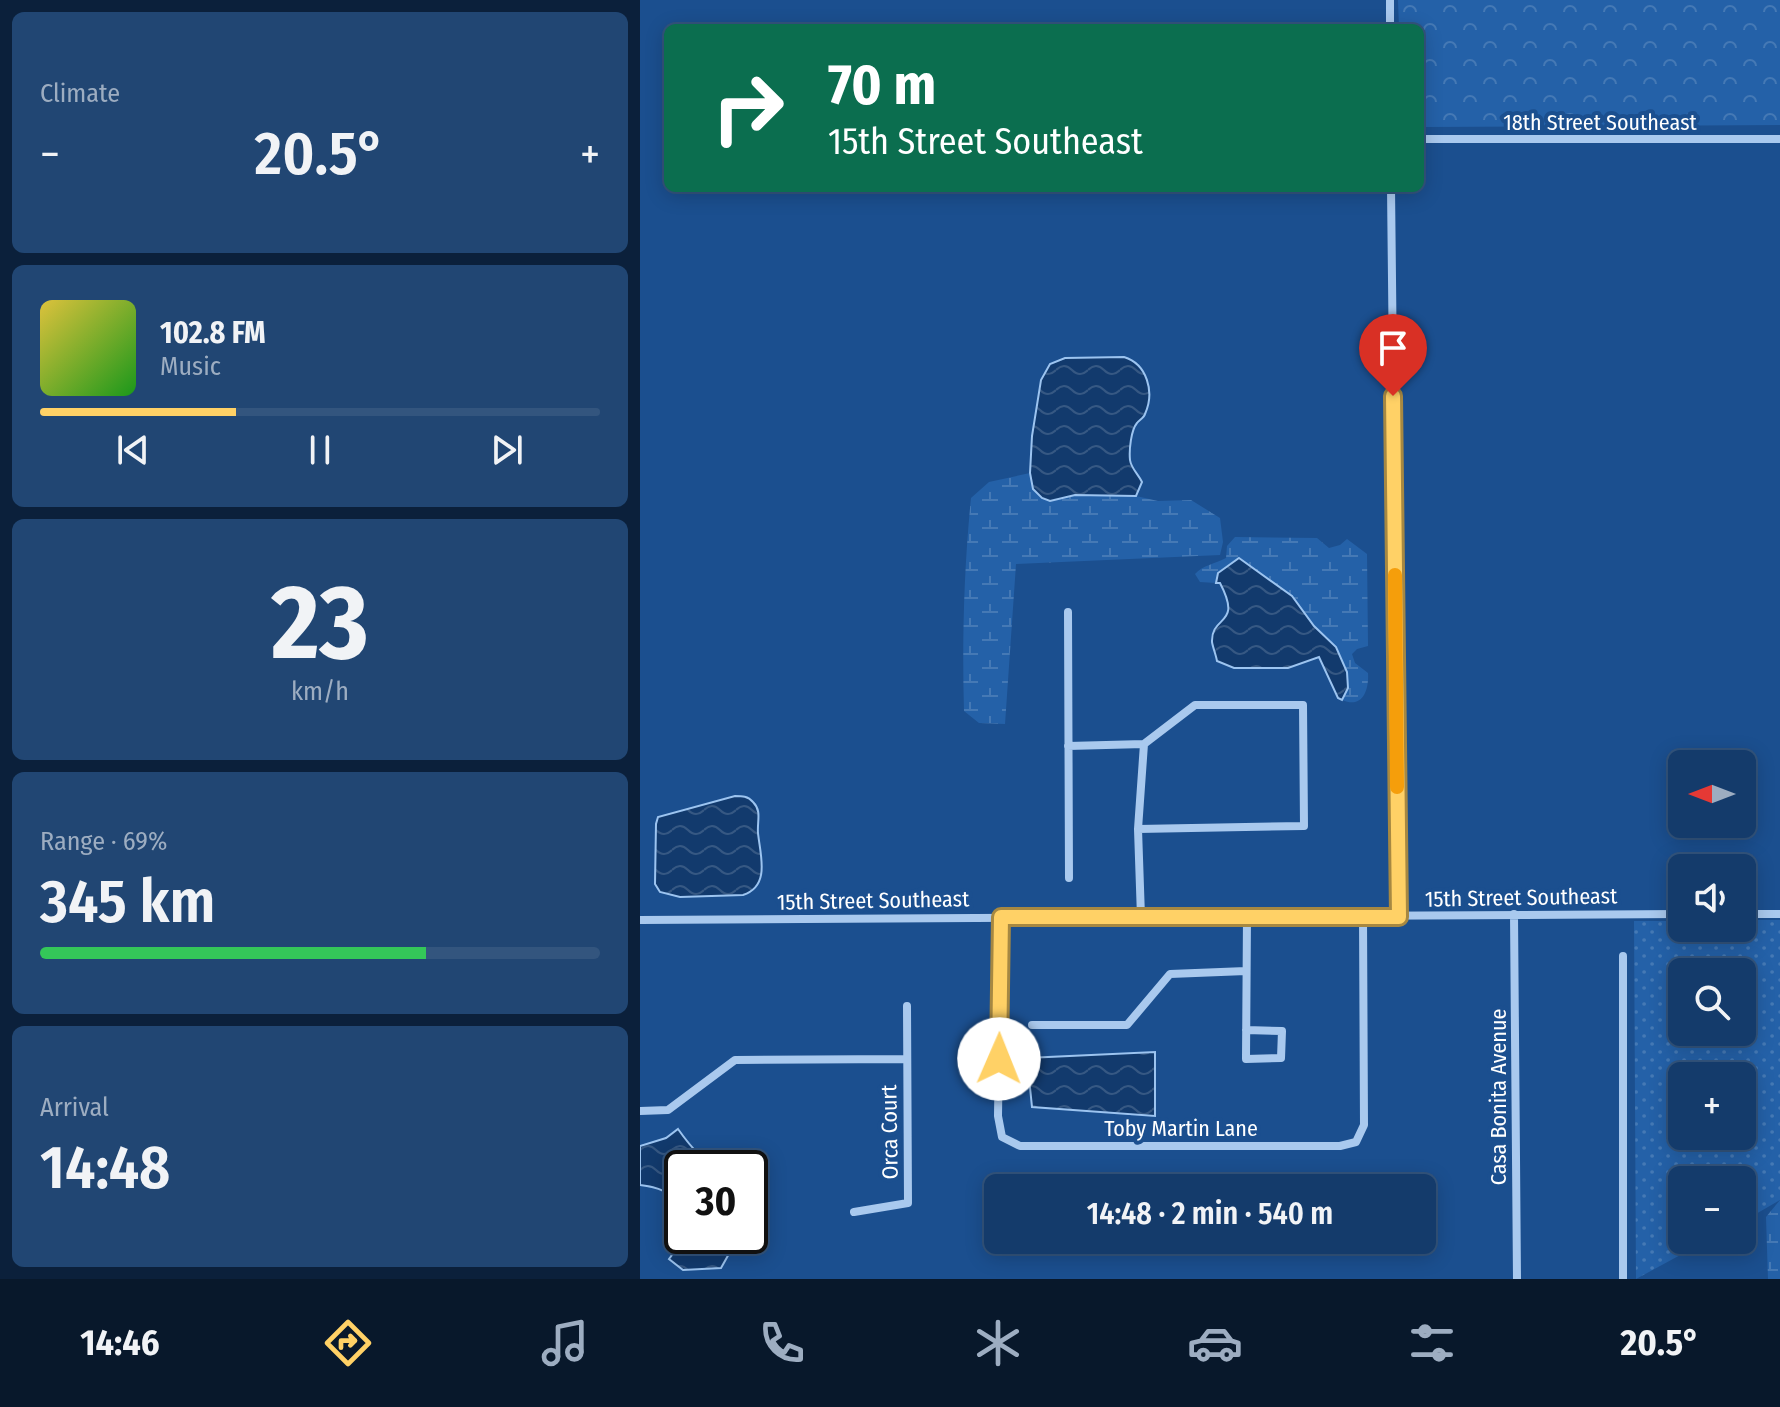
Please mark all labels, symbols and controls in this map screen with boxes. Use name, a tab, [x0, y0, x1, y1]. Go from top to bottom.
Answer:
text: 70 m	[828, 52, 936, 119]
icon: right	[696, 56, 800, 160]
text: Climate	[40, 78, 120, 109]
street label: 18th Street Southeast	[1503, 109, 1698, 136]
text: 20.5°	[255, 118, 385, 190]
text: 15th Street Southeast	[828, 120, 1143, 164]
text: −	[40, 128, 60, 181]
text: +	[580, 128, 600, 181]
pin	[1359, 314, 1427, 396]
text: 102.8 FM	[160, 315, 266, 351]
icon: arrive	[1371, 326, 1415, 370]
text: Music	[160, 351, 221, 382]
icon: previous	[111, 428, 155, 472]
icon: pause	[298, 428, 342, 472]
icon: next	[485, 428, 529, 472]
text: 23	[271, 561, 369, 686]
text: km/h	[291, 676, 349, 707]
north arrow	[1668, 750, 1756, 838]
map controls	[1668, 750, 1756, 1254]
text: Range · 69%	[40, 826, 167, 857]
button: sound	[1668, 854, 1756, 942]
text: 345 km	[40, 866, 215, 938]
street label: 15th Street Southeast	[1425, 882, 1618, 913]
street label: 15th Street Southeast	[777, 885, 970, 916]
button: search	[1668, 958, 1756, 1046]
street label: Casa Bonita Avenue	[1485, 1009, 1512, 1185]
position arrow	[957, 1017, 1041, 1101]
button: +	[1668, 1062, 1756, 1150]
street label: Orca Court	[875, 1084, 904, 1180]
text: Arrival	[40, 1092, 109, 1123]
street label: Toby Martin Lane	[1104, 1115, 1258, 1142]
text: 14:48	[40, 1132, 170, 1204]
speed limit sign: 30	[664, 1150, 768, 1254]
button: −	[1668, 1166, 1756, 1254]
text: 14:48 · 2 min · 540 m	[1087, 1196, 1333, 1232]
icon: directions	[320, 1315, 376, 1371]
icon: music	[537, 1315, 593, 1371]
icon: phone	[754, 1315, 810, 1371]
icon: climate	[970, 1315, 1026, 1371]
icon: car	[1187, 1315, 1243, 1371]
icon: filters	[1404, 1315, 1460, 1371]
text: 14:46	[80, 1321, 160, 1365]
text: 20.5°	[1621, 1321, 1700, 1365]

